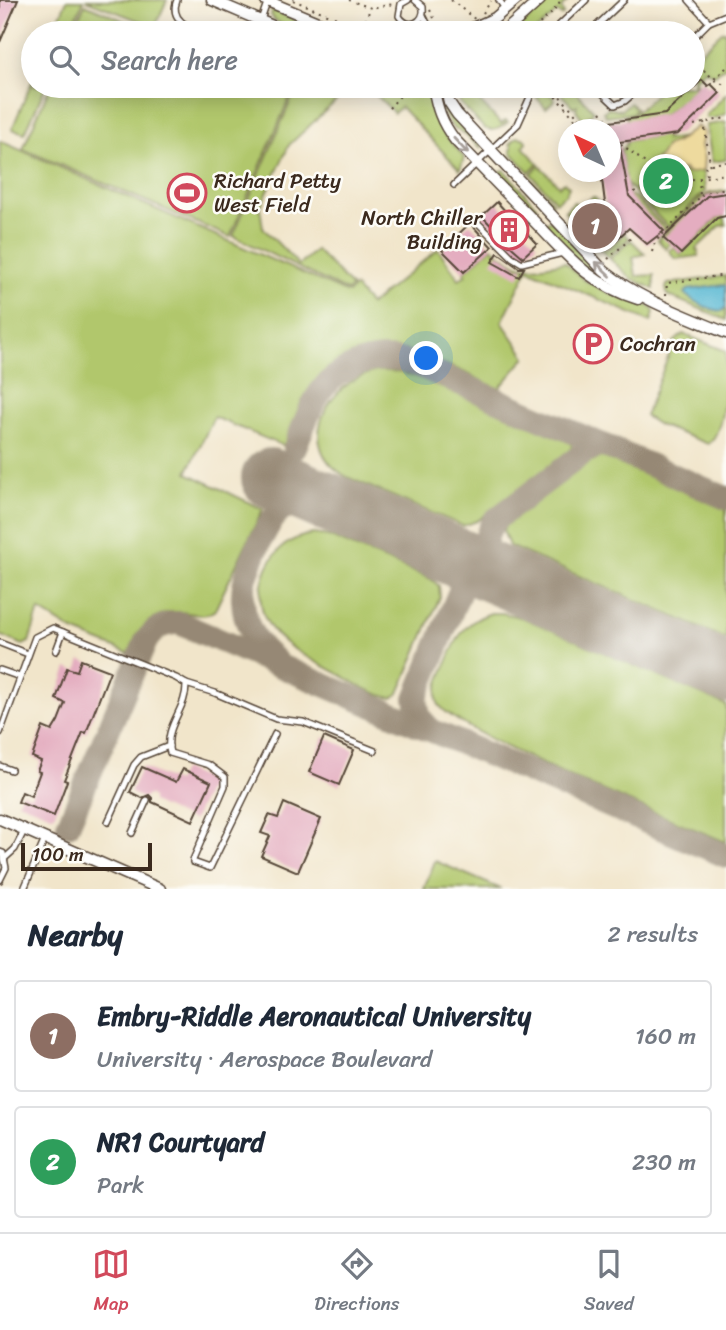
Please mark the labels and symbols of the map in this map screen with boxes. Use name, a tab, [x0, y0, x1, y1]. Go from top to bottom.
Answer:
north arrow	[558, 119, 621, 182]
one-way arrow	[453, 137, 469, 155]
pin: 2	[643, 155, 689, 207]
place label: Richard Petty West Field	[214, 162, 341, 224]
sports icon: Richard Petty West Field	[166, 172, 208, 214]
place label: North Chiller Building	[361, 199, 483, 261]
pin: 1	[572, 200, 618, 252]
building icon: North Chiller Building	[488, 209, 530, 251]
one-way arrow	[595, 260, 612, 277]
parking icon: Cochran	[572, 323, 614, 365]
place label: Cochran	[620, 325, 696, 363]
your location	[409, 341, 443, 375]
scale bar	[21, 840, 152, 872]

